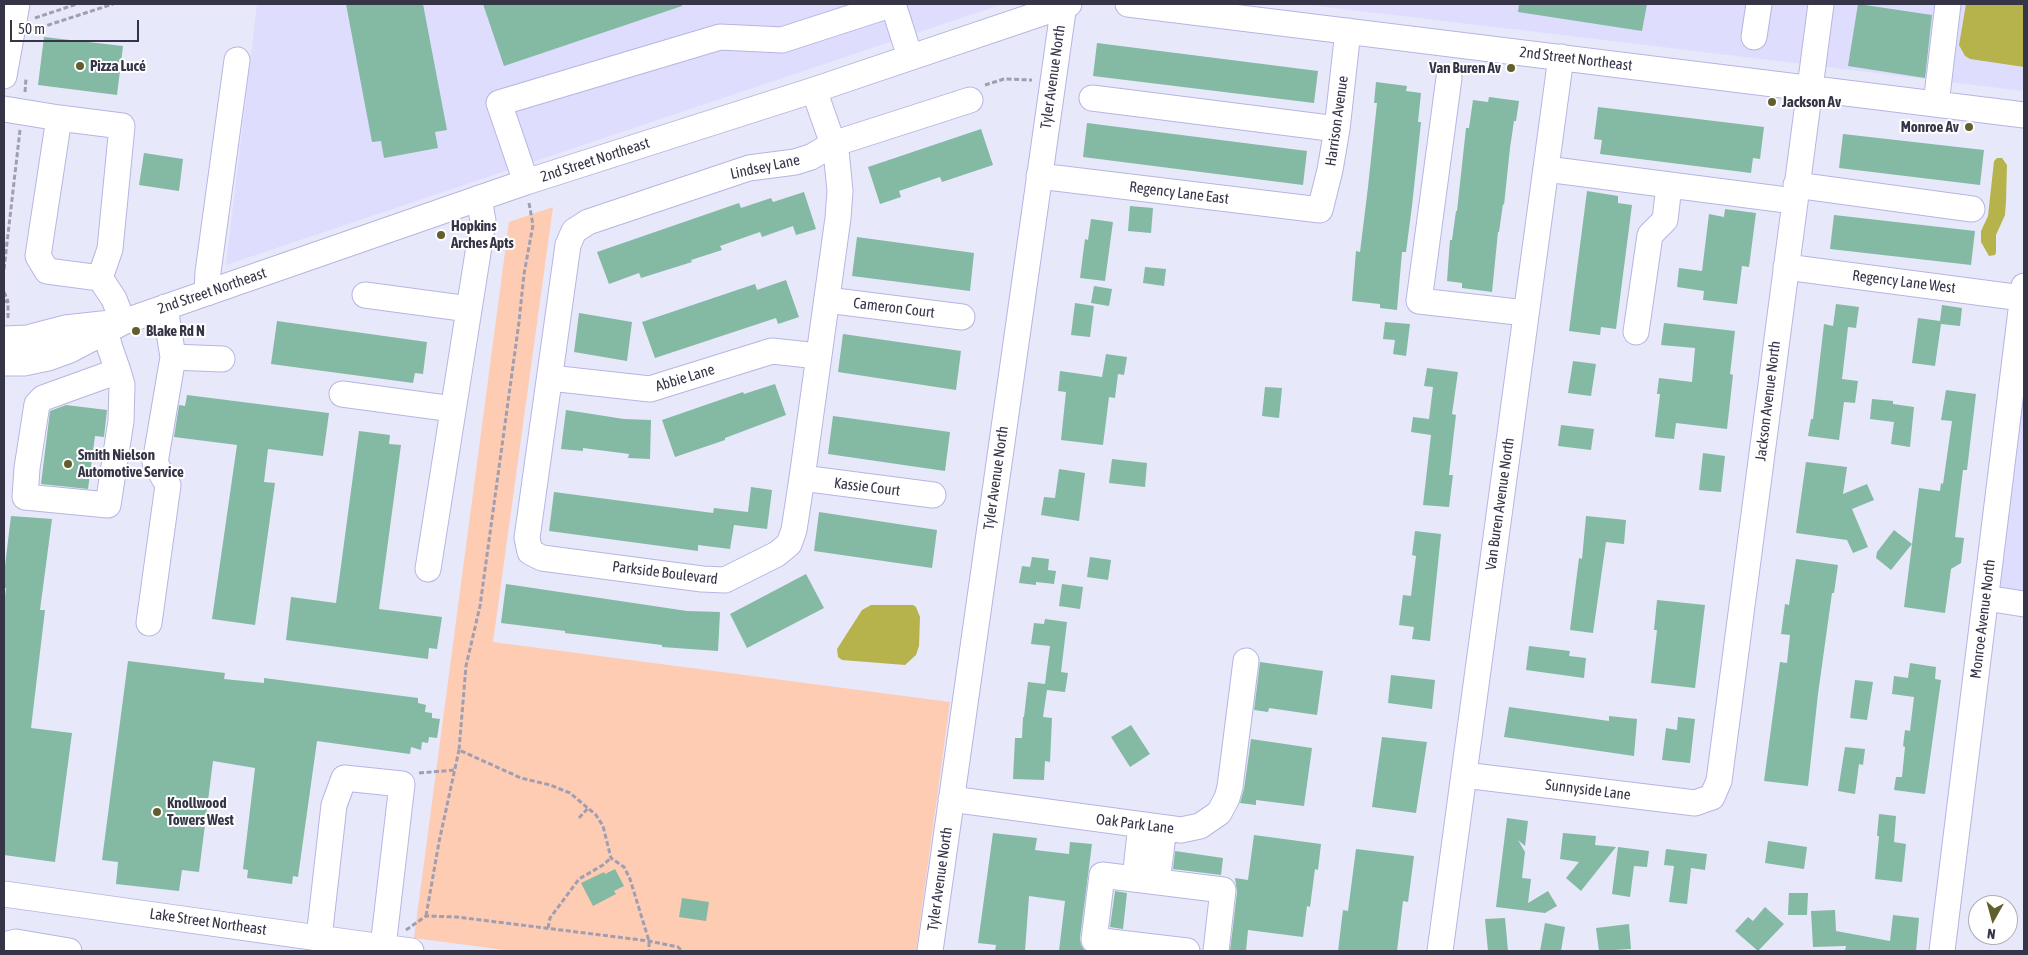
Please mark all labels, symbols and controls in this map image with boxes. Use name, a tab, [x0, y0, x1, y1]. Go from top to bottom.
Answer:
scale bar	[12, 10, 141, 42]
text: 50 m	[18, 20, 45, 37]
street label: Tyler Avenue North	[1037, 24, 1069, 130]
street label: 2nd Street Northeast	[1519, 43, 1633, 75]
place label: Pizza Lucé	[90, 57, 146, 75]
place label: Van Buren Av	[1429, 59, 1501, 77]
marker: Pizza Lucé	[74, 60, 86, 72]
marker: Van Buren Av	[1505, 62, 1517, 74]
street label: Harrison Avenue	[1322, 75, 1352, 167]
place label: Jackson Av	[1782, 93, 1841, 111]
marker: Jackson Av	[1766, 96, 1778, 108]
place label: Monroe Av	[1901, 118, 1959, 136]
marker: Monroe Av	[1963, 121, 1975, 133]
street label: 2nd Street Northeast	[538, 134, 652, 186]
street label: Lindsey Lane	[729, 151, 801, 183]
street label: Regency Lane East	[1128, 178, 1230, 208]
place label: Hopkins Arches Apts	[451, 217, 514, 252]
marker: Hopkins Arches Apts	[435, 229, 447, 241]
street label: 2nd Street Northeast	[155, 264, 269, 318]
street label: Regency Lane West	[1851, 267, 1957, 297]
street label: Cameron Court	[852, 294, 936, 322]
place label: Blake Rd N	[146, 322, 205, 340]
marker: Blake Rd N	[130, 325, 142, 337]
street label: Jackson Avenue North	[1752, 340, 1784, 462]
street label: Abbie Lane	[653, 361, 717, 395]
street label: Tyler Avenue North	[980, 425, 1012, 531]
street label: Van Buren Avenue North	[1482, 437, 1518, 571]
place label: Smith Nielson Automotive Service	[78, 446, 184, 481]
marker: Smith Nielson Automotive Service	[62, 458, 74, 470]
street label: Kassie Court	[833, 474, 901, 500]
street label: Parkside Boulevard	[611, 558, 719, 588]
street label: Monroe Avenue North	[1967, 558, 1999, 680]
street label: Sunnyside Lane	[1544, 776, 1632, 804]
place label: Knollwood Towers West	[167, 794, 234, 829]
marker: Knollwood Towers West	[151, 806, 163, 818]
street label: Oak Park Lane	[1095, 810, 1175, 838]
street label: Tyler Avenue North	[924, 826, 956, 932]
north arrow	[1968, 895, 2018, 945]
street label: Lake Street Northeast	[148, 905, 268, 939]
text: N	[1986, 925, 1996, 942]

